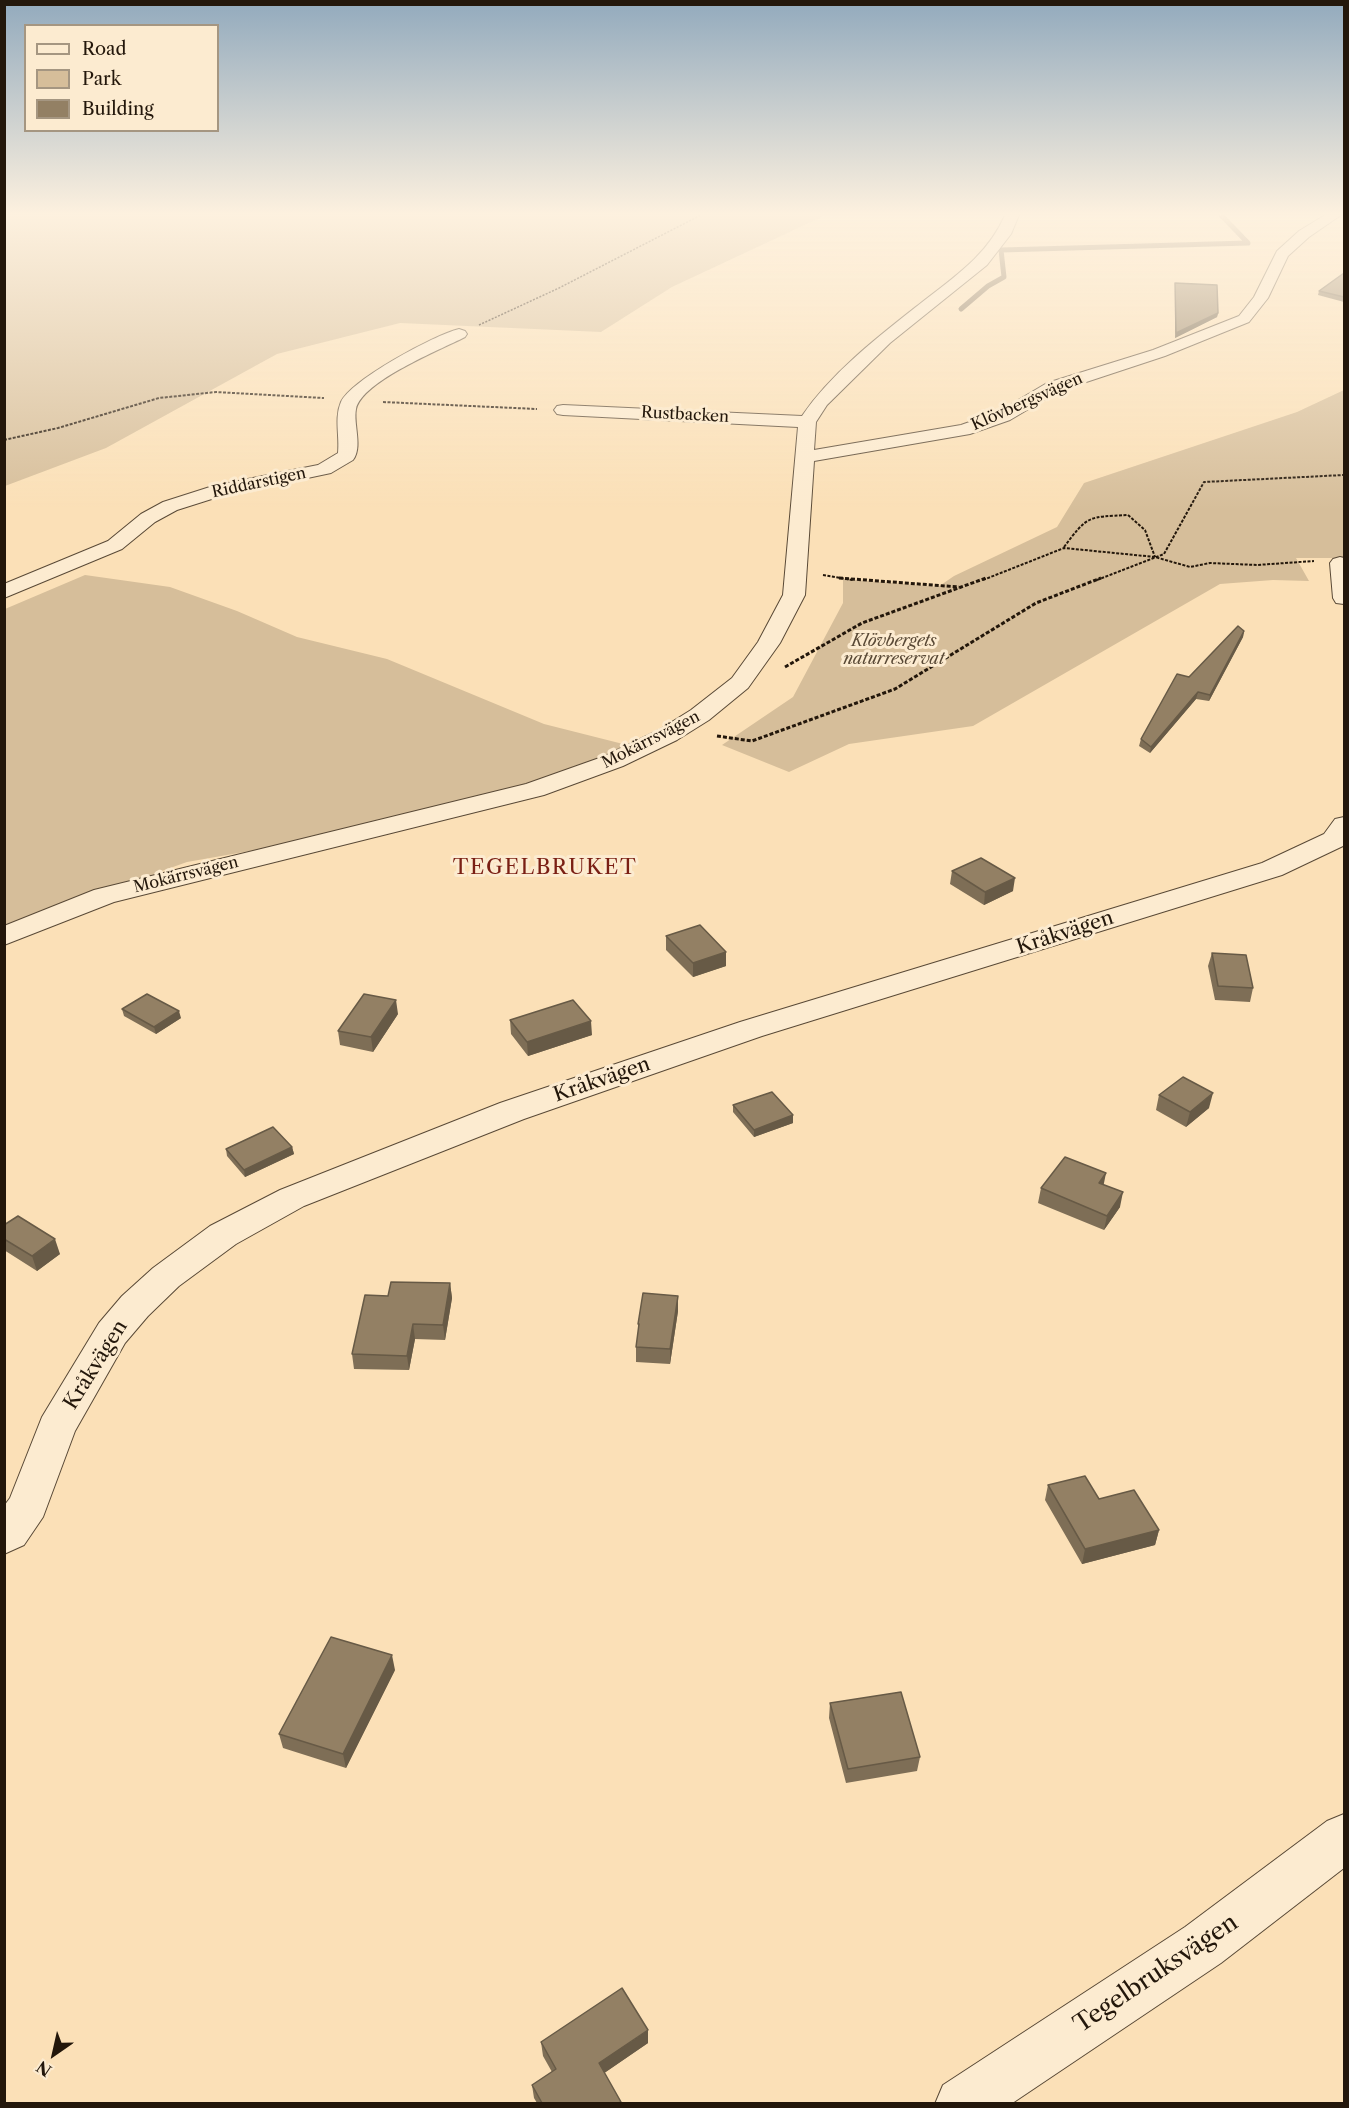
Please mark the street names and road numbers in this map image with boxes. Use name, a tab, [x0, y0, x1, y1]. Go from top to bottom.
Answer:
street label: Klövbergsvägen	[968, 369, 1086, 435]
street label: Rustbacken	[640, 403, 730, 427]
street label: Riddarstigen	[210, 464, 308, 502]
street label: Mokärrsvägen	[599, 707, 703, 773]
street label: Mokärrsvägen	[132, 853, 240, 897]
street label: Kråkvägen	[1013, 906, 1117, 960]
street label: Kråkvägen	[551, 1052, 653, 1108]
street label: Kråkvägen	[59, 1316, 133, 1414]
street label: Tegelbruksvägen	[1068, 1908, 1244, 2040]

